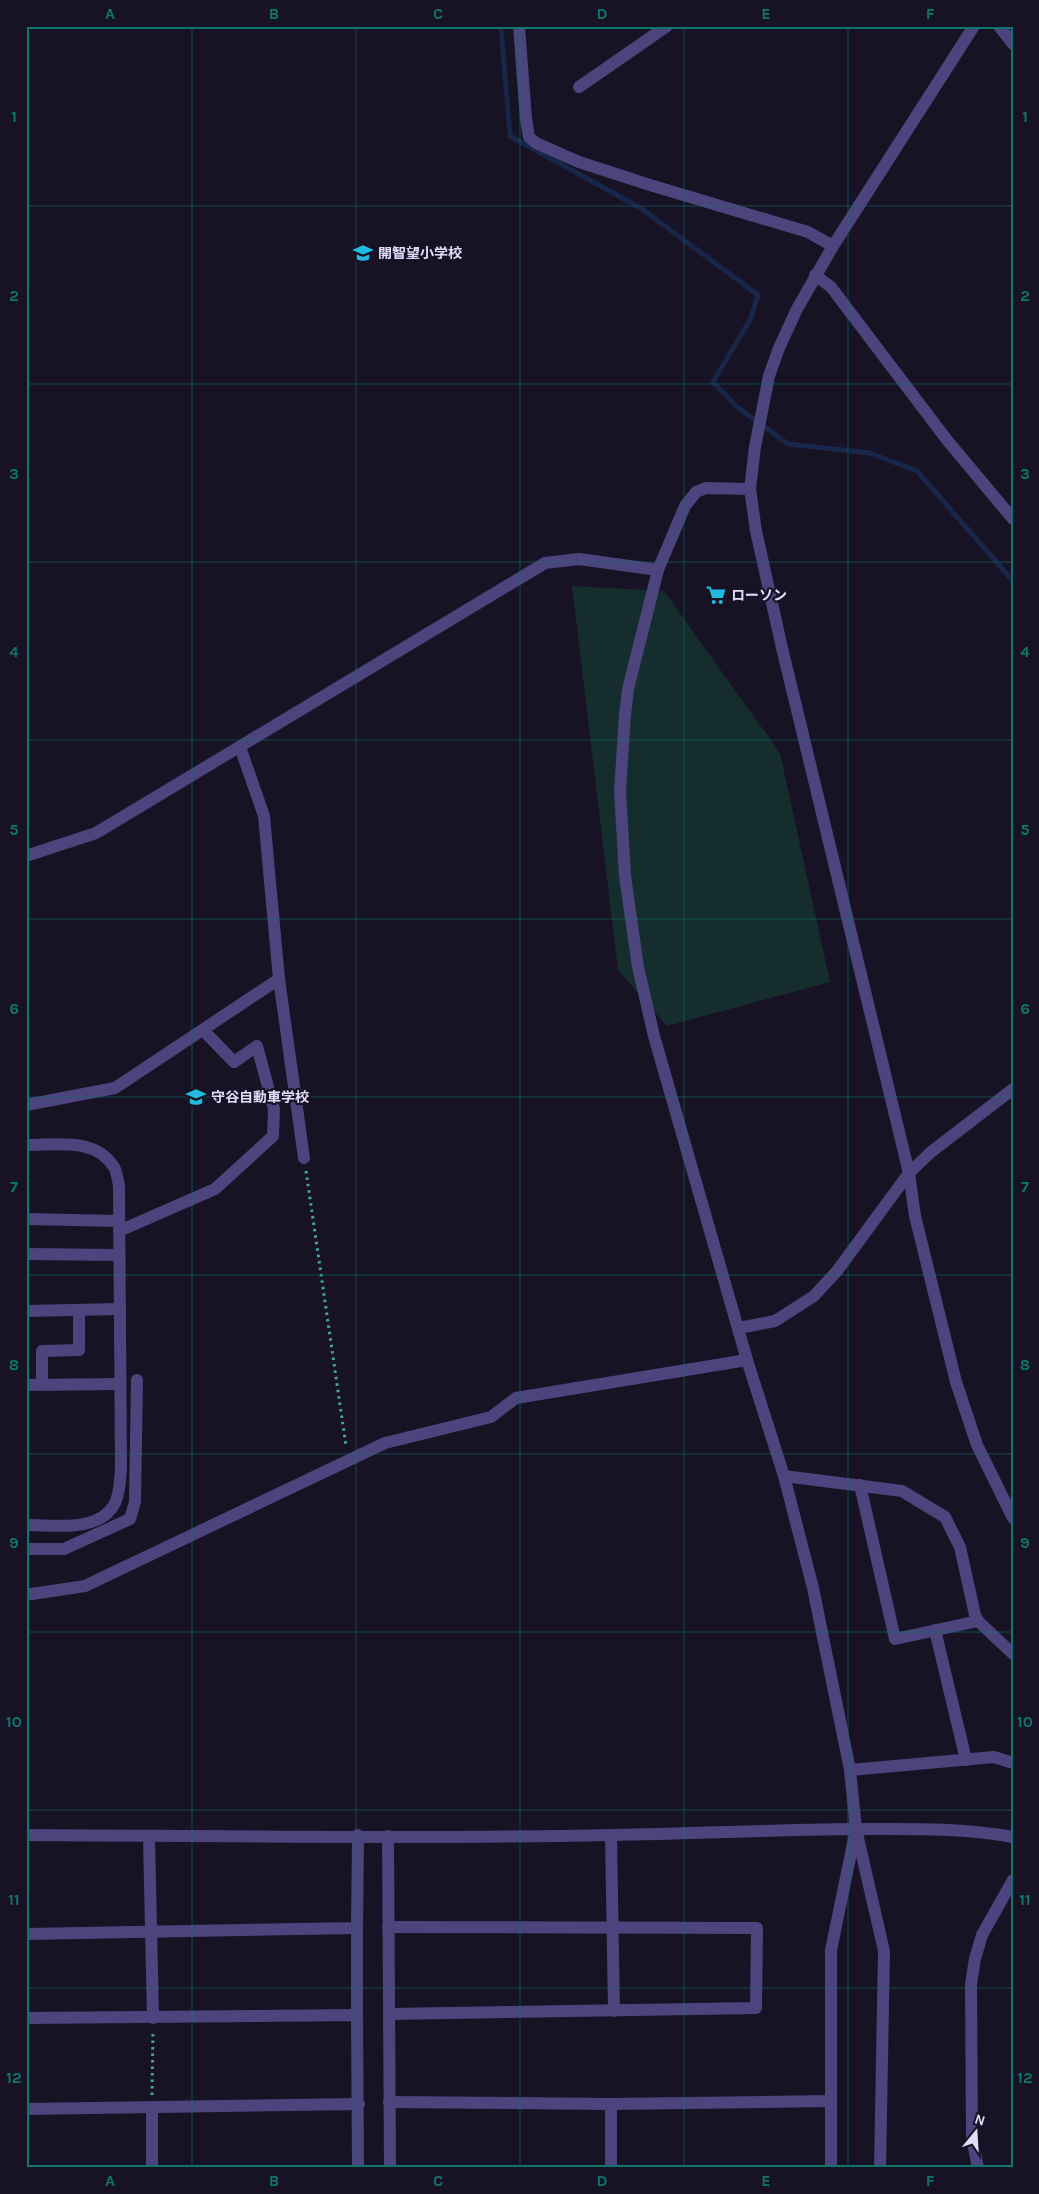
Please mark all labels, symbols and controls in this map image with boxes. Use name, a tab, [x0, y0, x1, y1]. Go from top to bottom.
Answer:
text: A	[105, 4, 115, 23]
text: B	[269, 4, 279, 23]
text: C	[433, 4, 443, 23]
text: D	[597, 4, 608, 23]
text: E	[761, 4, 771, 23]
text: F	[926, 4, 935, 23]
text: 1	[11, 107, 17, 126]
text: 1	[1022, 107, 1028, 126]
school or university icon: 開智望小学校	[352, 242, 374, 264]
place label: 開智望小学校	[378, 245, 462, 262]
text: 2	[9, 286, 19, 305]
text: 2	[1020, 286, 1030, 305]
text: 3	[9, 464, 19, 483]
text: 3	[1020, 464, 1030, 483]
supermarket icon: ローソン	[705, 584, 727, 606]
place label: ローソン	[731, 587, 787, 604]
text: 4	[9, 642, 19, 661]
text: 4	[1020, 642, 1030, 661]
text: 5	[9, 820, 19, 839]
text: 5	[1020, 820, 1030, 839]
text: 6	[9, 999, 19, 1018]
text: 6	[1020, 999, 1030, 1018]
school or university icon: 守谷自動車学校	[185, 1086, 207, 1108]
place label: 守谷自動車学校	[211, 1089, 309, 1106]
text: 7	[10, 1177, 18, 1196]
text: 7	[1021, 1177, 1029, 1196]
text: 8	[9, 1355, 19, 1374]
text: 8	[1020, 1355, 1030, 1374]
text: 9	[9, 1533, 19, 1552]
text: 9	[1020, 1533, 1030, 1552]
text: 10	[6, 1712, 22, 1731]
text: 10	[1017, 1712, 1033, 1731]
text: 11	[8, 1890, 20, 1909]
text: 11	[1019, 1890, 1031, 1909]
text: 12	[6, 2068, 22, 2087]
text: 12	[1017, 2068, 1033, 2087]
north arrow	[952, 2106, 1002, 2156]
text: N	[972, 2110, 987, 2130]
text: A	[105, 2171, 115, 2190]
text: B	[269, 2171, 279, 2190]
text: C	[433, 2171, 443, 2190]
text: D	[597, 2171, 608, 2190]
text: E	[761, 2171, 771, 2190]
text: F	[926, 2171, 935, 2190]

